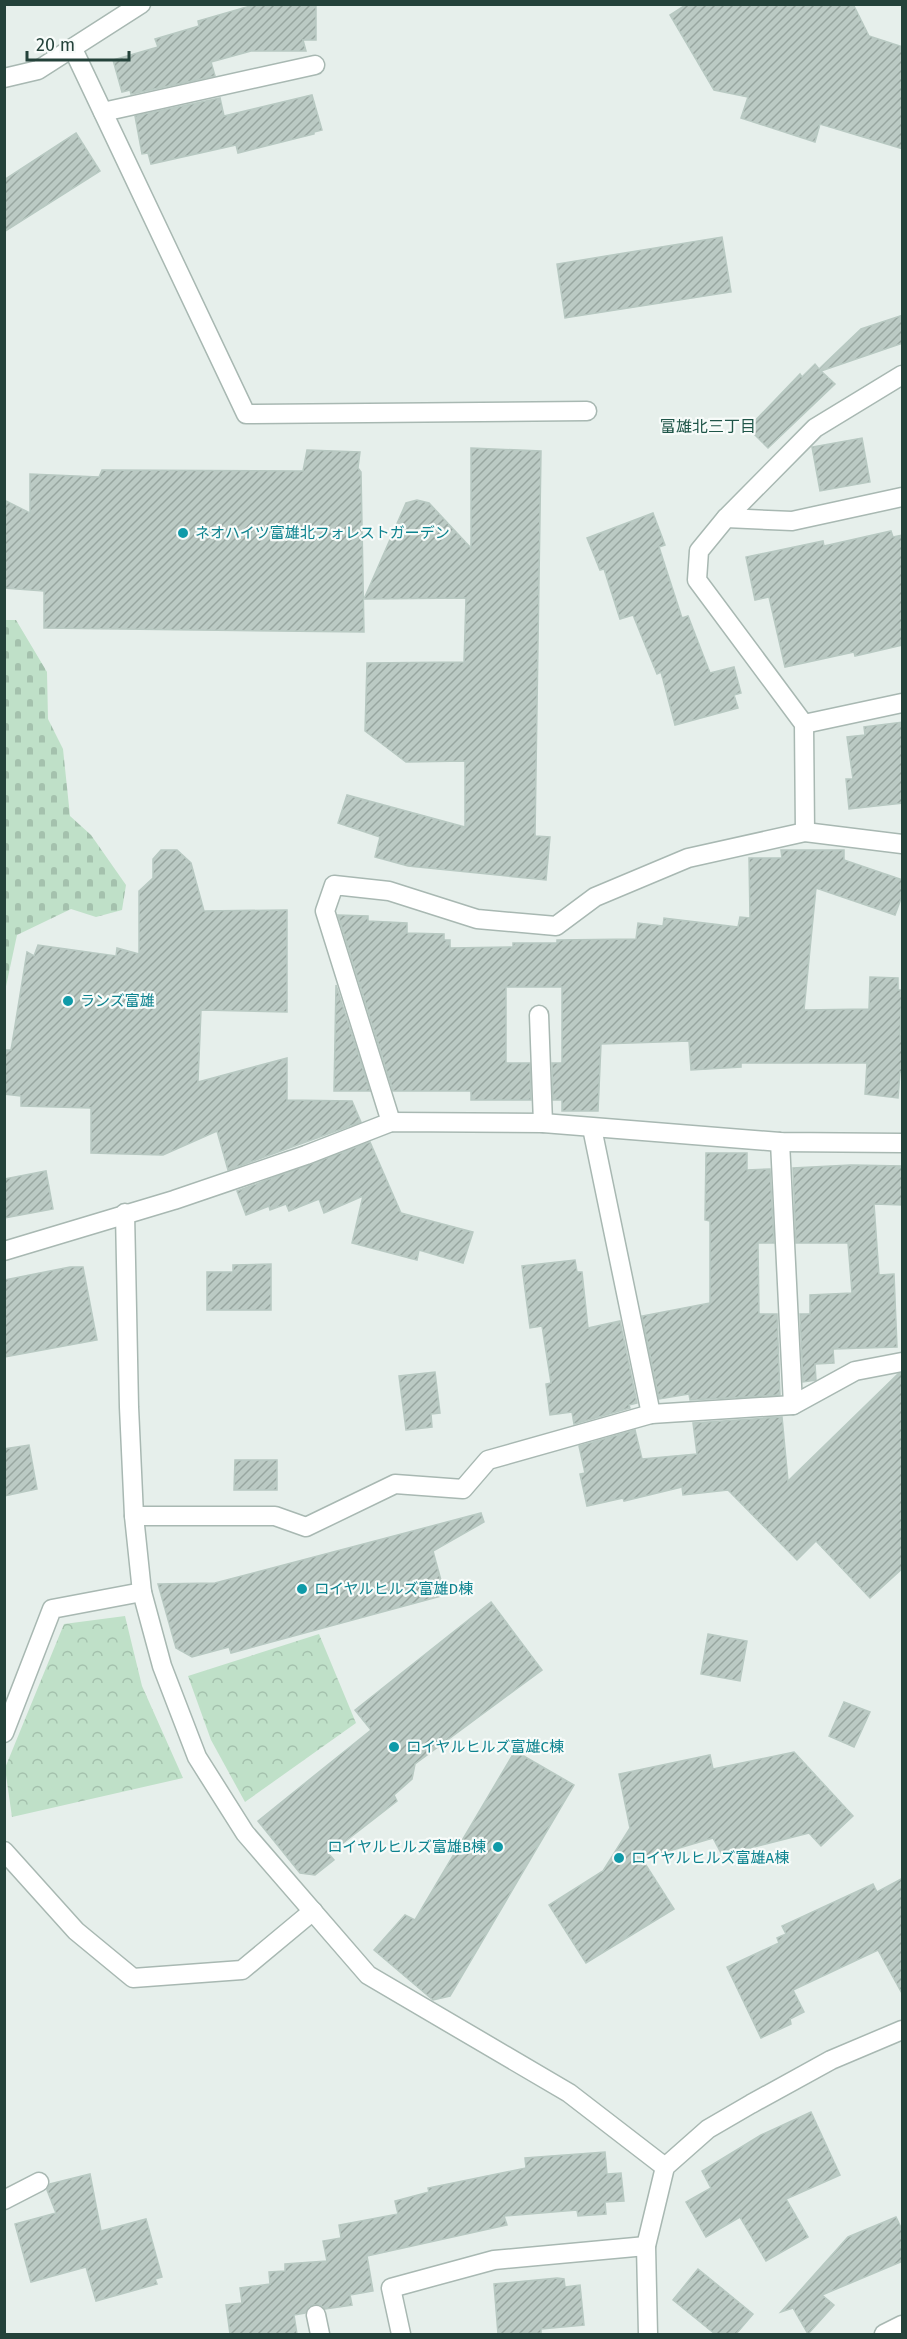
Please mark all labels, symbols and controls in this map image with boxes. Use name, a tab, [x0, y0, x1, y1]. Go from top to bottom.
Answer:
scale bar	[27, 24, 129, 62]
text: 20 m	[36, 34, 75, 56]
district label: 富雄北三丁目	[660, 417, 756, 436]
place label: ネオハイツ富雄北フォレストガーデン	[195, 524, 450, 542]
marker: ネオハイツ富雄北フォレストガーデン	[176, 526, 190, 540]
place label: ランズ富雄	[80, 992, 155, 1010]
marker: ランズ富雄	[61, 994, 75, 1008]
place label: ロイヤルヒルズ富雄D棟	[314, 1580, 473, 1598]
marker: ロイヤルヒルズ富雄D棟	[295, 1582, 309, 1596]
place label: ロイヤルヒルズ富雄C棟	[406, 1738, 564, 1756]
marker: ロイヤルヒルズ富雄C棟	[387, 1740, 401, 1754]
place label: ロイヤルヒルズ富雄B棟	[327, 1838, 486, 1856]
marker: ロイヤルヒルズ富雄B棟	[491, 1840, 505, 1854]
place label: ロイヤルヒルズ富雄A棟	[631, 1849, 789, 1867]
marker: ロイヤルヒルズ富雄A棟	[612, 1851, 626, 1865]

